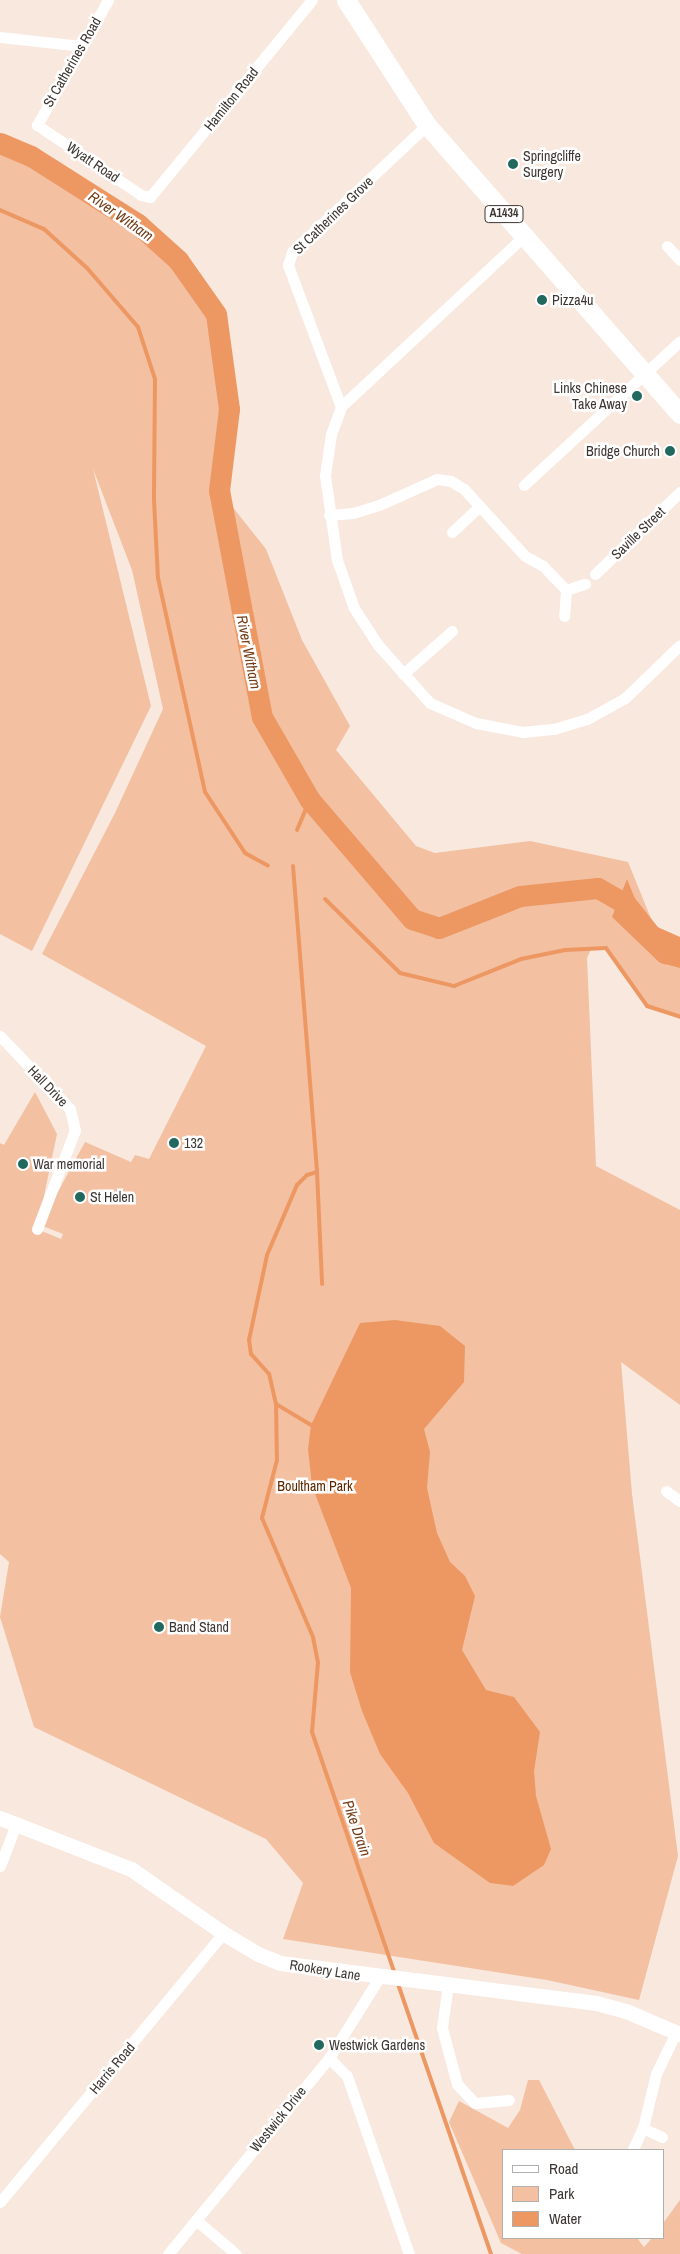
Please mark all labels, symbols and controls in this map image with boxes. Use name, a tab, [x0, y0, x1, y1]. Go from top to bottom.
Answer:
street label: St Catherines Road	[40, 14, 104, 110]
street label: Hamilton Road	[200, 64, 262, 134]
street label: Wyatt Road	[63, 138, 123, 186]
place label: Springcliffe Surgery	[523, 148, 581, 180]
marker: Springcliffe Surgery	[507, 158, 519, 170]
street label: St Catherines Grove	[290, 173, 376, 257]
water label: River Witham	[85, 187, 157, 245]
road number: A1434	[484, 204, 524, 223]
place label: Pizza4u	[552, 292, 593, 308]
marker: Pizza4u	[536, 294, 548, 306]
place label: Links Chinese Take Away	[554, 380, 627, 412]
marker: Links Chinese Take Away	[631, 390, 643, 402]
place label: Bridge Church	[586, 443, 660, 459]
marker: Bridge Church	[664, 445, 676, 457]
street label: Saville Street	[608, 503, 668, 563]
water label: River Witham	[233, 614, 265, 690]
street label: Hall Drive	[24, 1062, 72, 1110]
place label: 132	[184, 1135, 203, 1151]
marker: 132	[168, 1137, 180, 1149]
place label: War memorial	[33, 1156, 105, 1172]
marker: War memorial	[17, 1158, 29, 1170]
place label: St Helen	[90, 1189, 134, 1205]
marker: St Helen	[74, 1191, 86, 1203]
park label: Boultham Park	[277, 1478, 353, 1494]
place label: Band Stand	[169, 1619, 229, 1635]
marker: Band Stand	[153, 1621, 165, 1633]
water label: Pike Drain	[339, 1798, 375, 1858]
street label: Rookery Lane	[288, 1956, 362, 1984]
place label: Westwick Gardens	[329, 2037, 425, 2053]
street label: Harris Road	[86, 2039, 138, 2097]
marker: Westwick Gardens	[313, 2039, 325, 2051]
street label: Westwick Drive	[246, 2083, 310, 2155]
legend	[502, 2149, 665, 2239]
text: Road	[549, 2158, 578, 2179]
text: Park	[549, 2183, 574, 2204]
text: Water	[549, 2208, 581, 2229]

